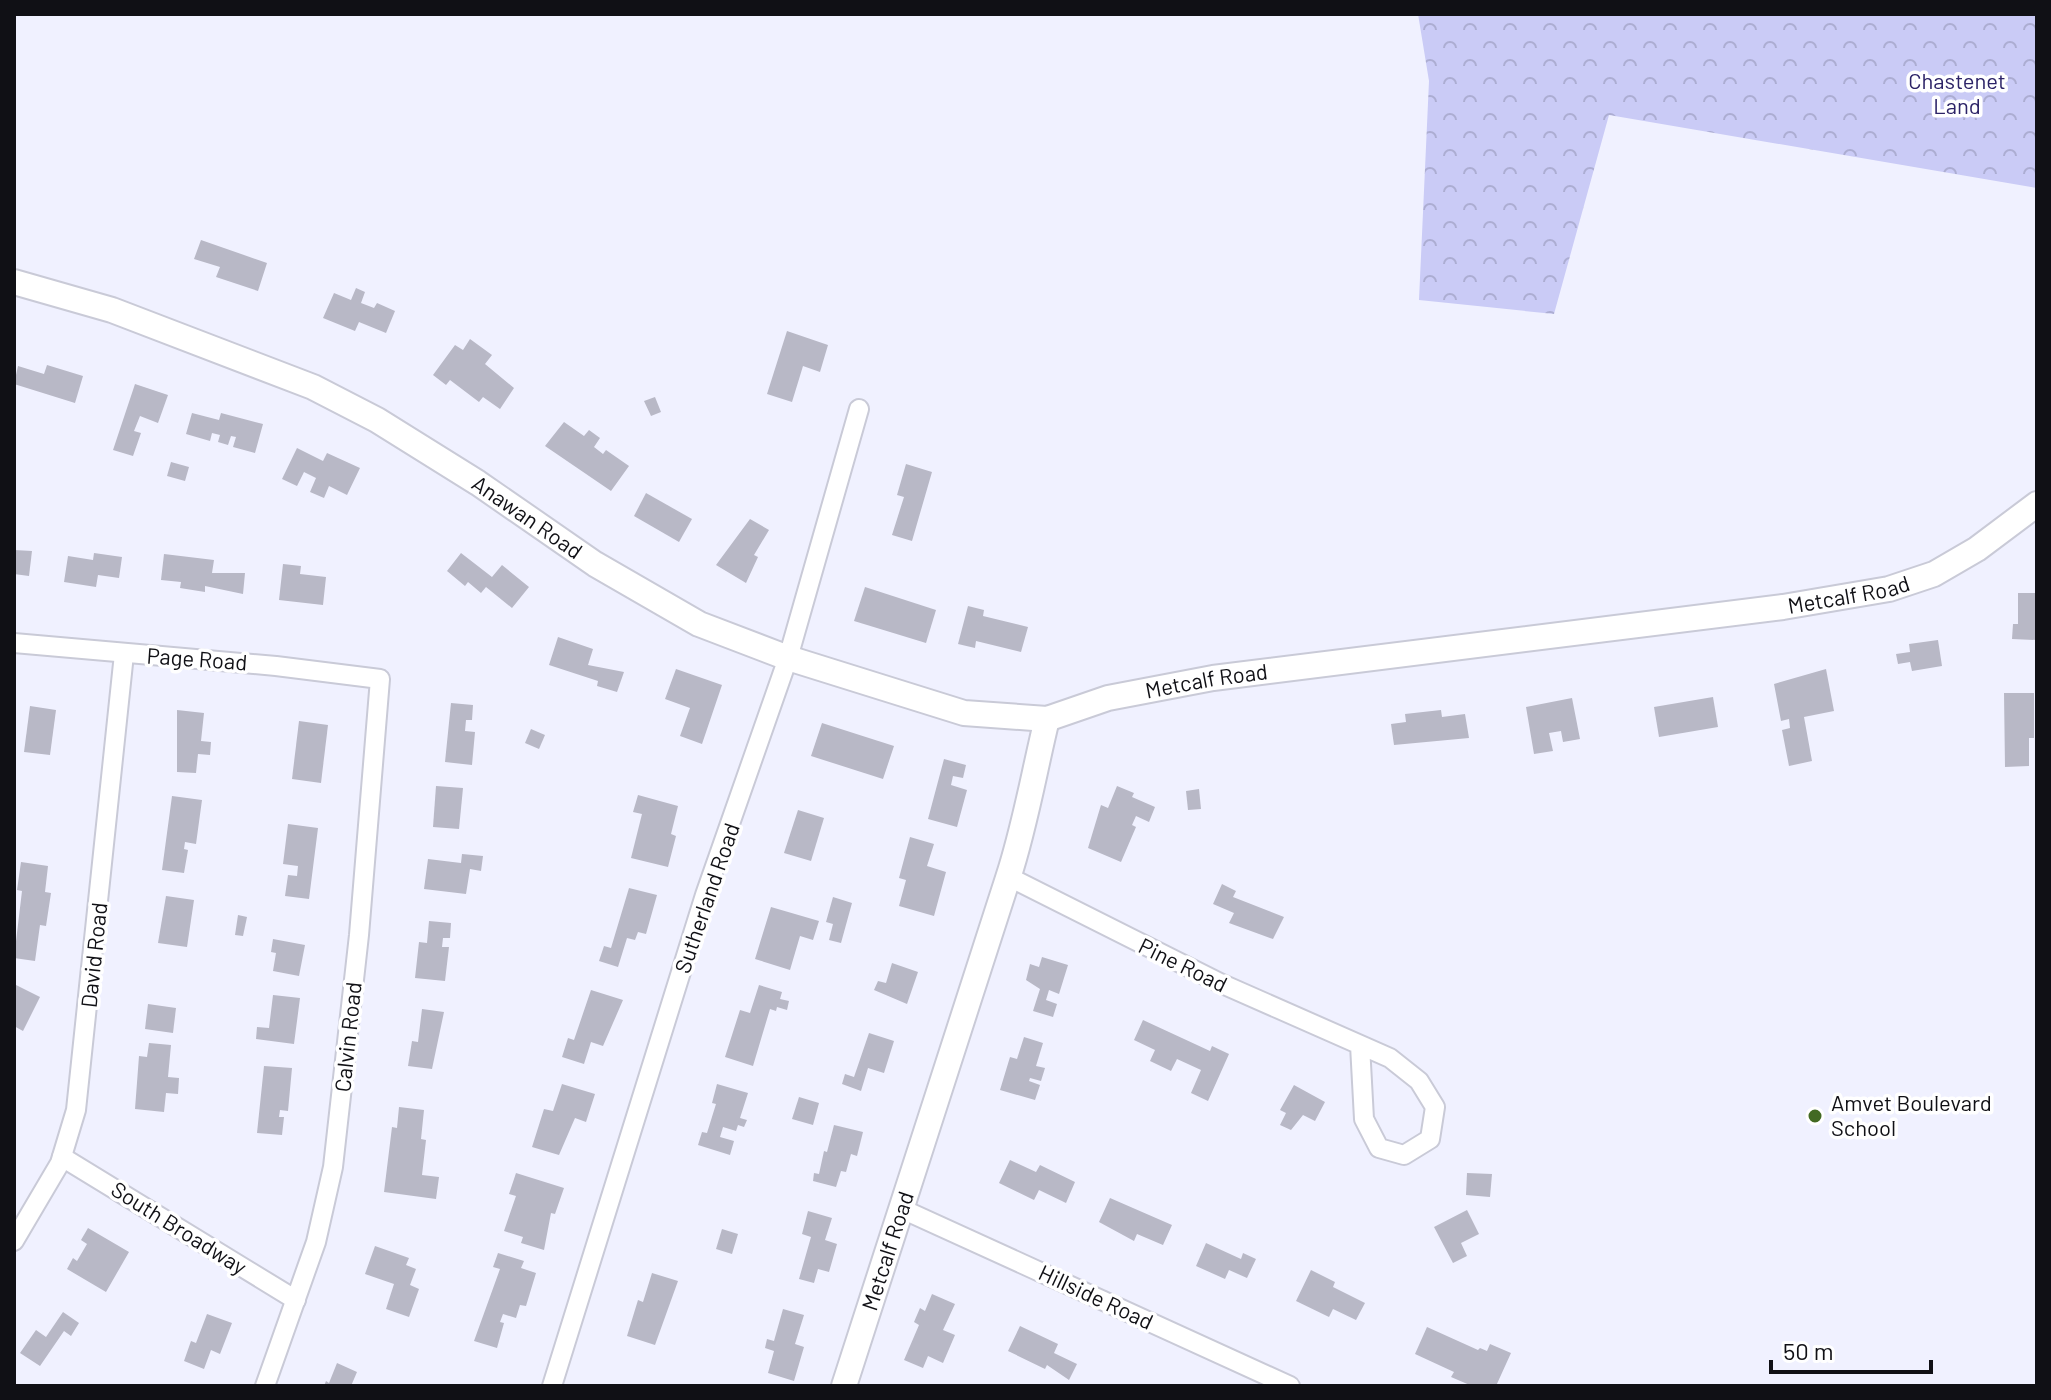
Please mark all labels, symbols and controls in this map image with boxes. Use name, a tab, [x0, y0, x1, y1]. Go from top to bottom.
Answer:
park label: Chastenet Land	[1908, 67, 2006, 118]
street label: Anawan Road	[468, 469, 588, 563]
street label: Metcalf Road	[1785, 569, 1913, 618]
street label: Page Road	[146, 642, 248, 674]
street label: Metcalf Road	[1143, 657, 1269, 703]
street label: Sutherland Road	[668, 819, 744, 976]
street label: David Road	[75, 901, 111, 1009]
street label: Pine Road	[1135, 932, 1232, 997]
street label: Calvin Road	[328, 981, 366, 1093]
place label: Amvet Boulevard School	[1831, 1089, 1992, 1140]
marker: Amvet Boulevard School	[1806, 1107, 1824, 1125]
street label: South Broadway	[107, 1175, 252, 1279]
street label: Metcalf Road	[855, 1188, 918, 1314]
street label: Hillside Road	[1035, 1258, 1158, 1334]
scale bar	[1771, 1324, 1931, 1374]
text: 50 m	[1783, 1336, 1834, 1365]

